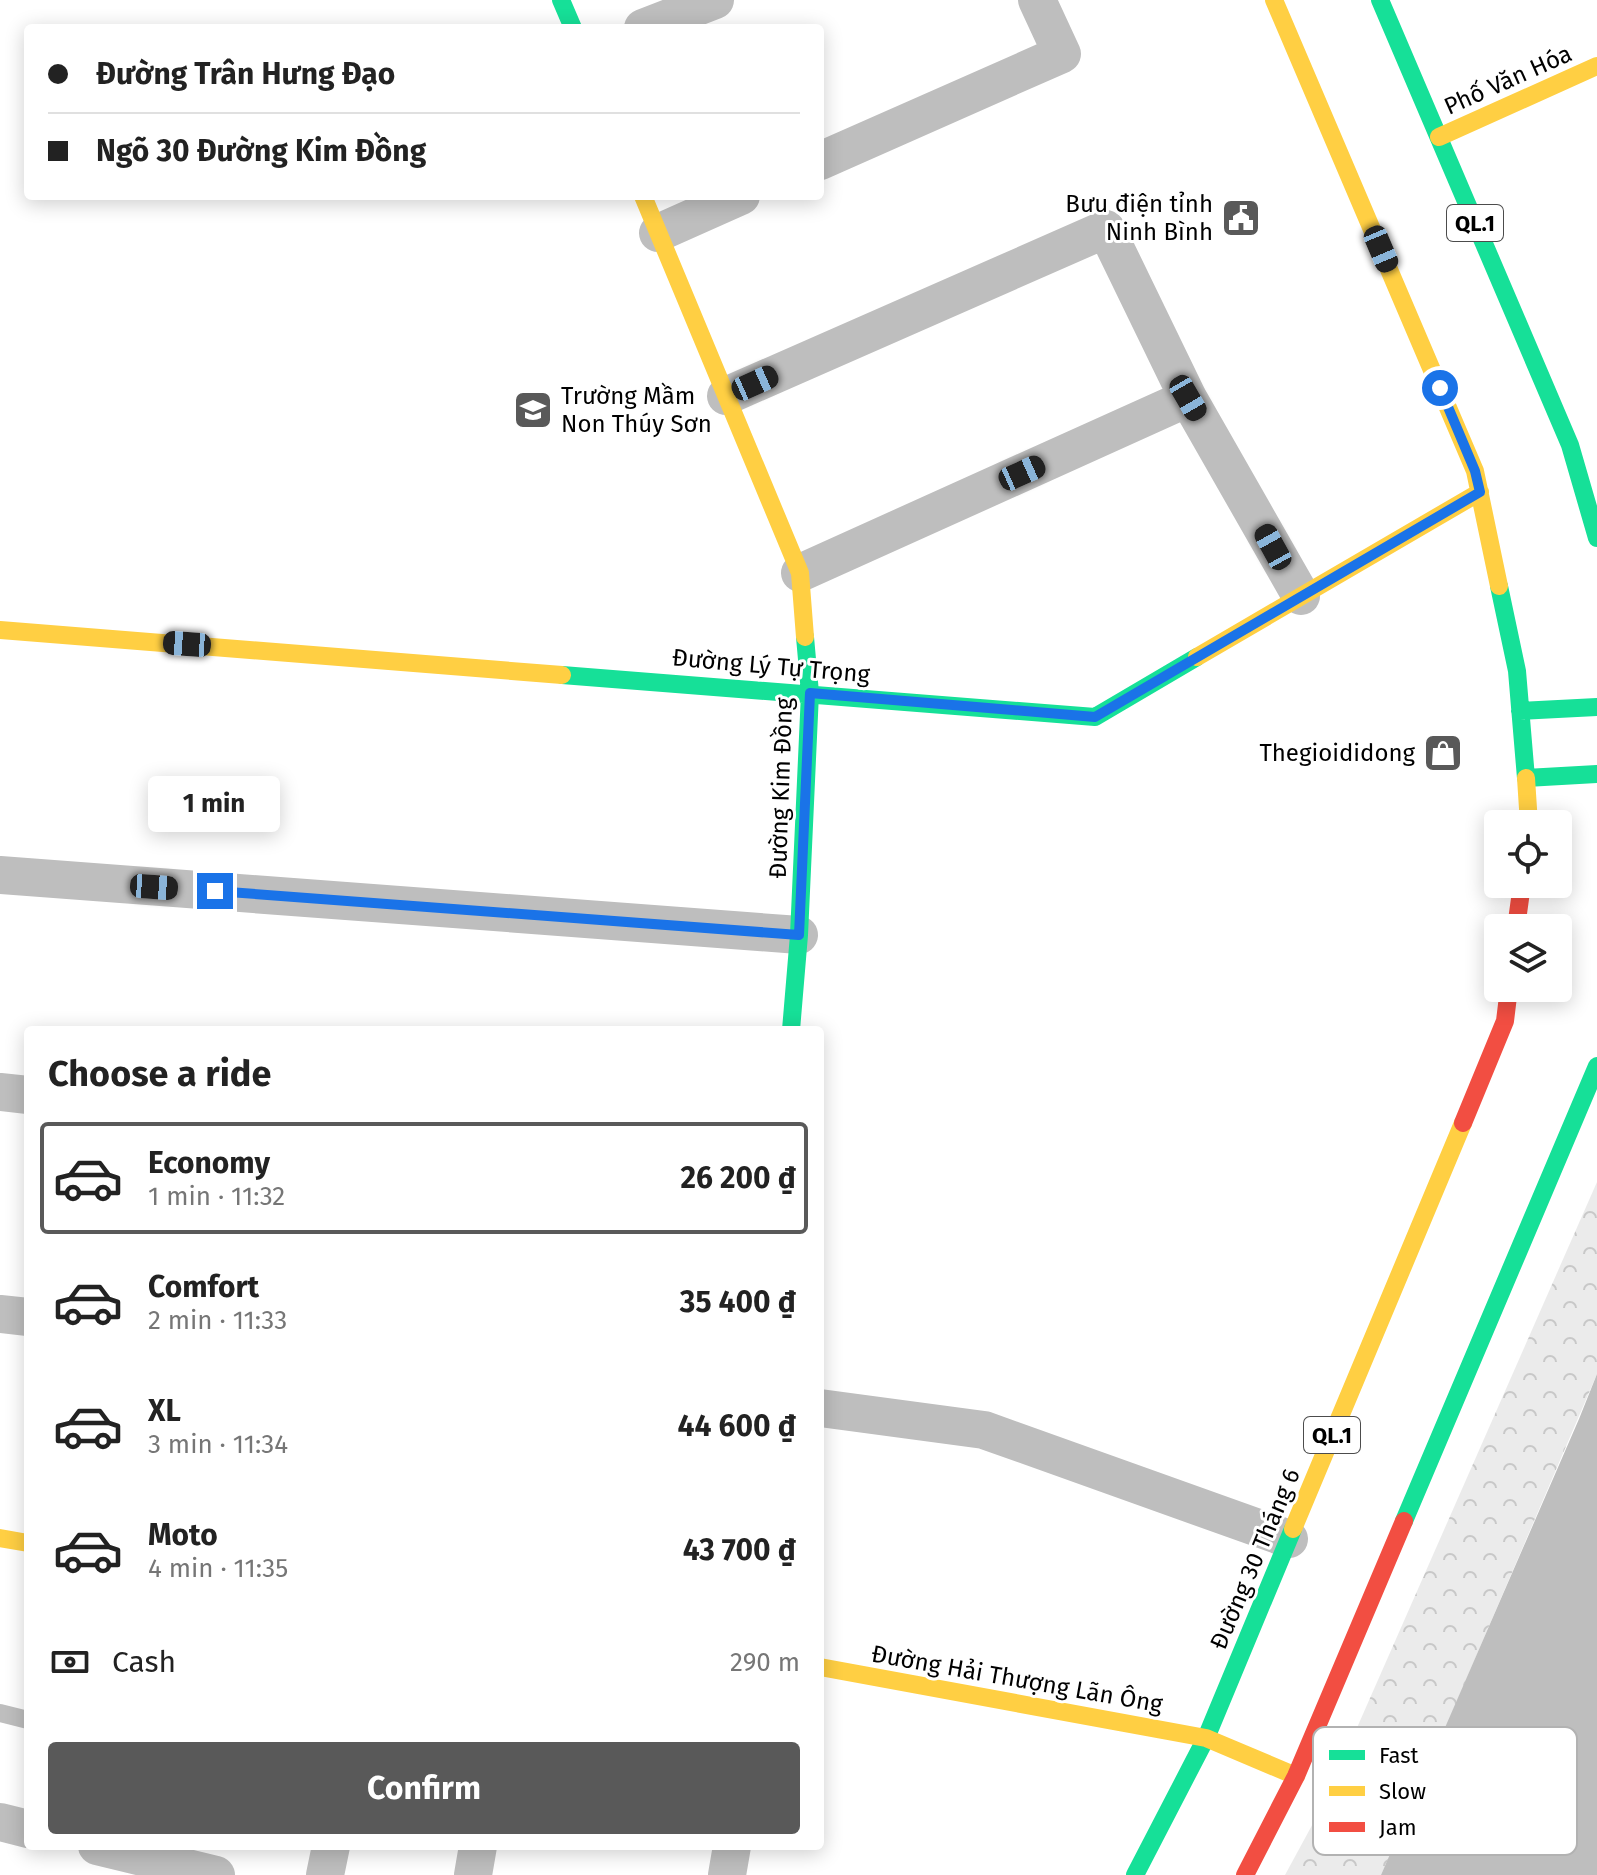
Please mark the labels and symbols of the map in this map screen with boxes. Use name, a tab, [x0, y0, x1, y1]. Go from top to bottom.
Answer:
street label: Phố Văn Hóa	[1440, 39, 1576, 121]
place label: Bưu điện tỉnh Ninh Bình	[1065, 190, 1213, 246]
public building icon: Bưu điện tỉnh Ninh Bình	[1220, 197, 1262, 239]
road number: QL.1	[1447, 205, 1503, 241]
car	[1361, 222, 1401, 276]
car	[728, 362, 782, 404]
route start	[1422, 370, 1458, 406]
car	[1166, 371, 1210, 425]
place label: Trường Mầm Non Thúy Sơn	[561, 382, 712, 438]
school or university icon: Trường Mầm Non Thúy Sơn	[512, 389, 554, 431]
car	[995, 452, 1049, 494]
car	[1251, 520, 1295, 574]
car	[162, 630, 212, 658]
street label: Đường Lý Tự Trọng	[671, 643, 872, 689]
street label: Đường Kim Đồng	[764, 697, 798, 879]
shop icon: Thegioididong	[1422, 732, 1464, 774]
place label: Thegioididong	[1259, 739, 1416, 767]
callout: 1 min	[149, 775, 281, 831]
car	[129, 873, 179, 901]
route end	[197, 873, 233, 909]
road number: QL.1	[1304, 1417, 1360, 1453]
street label: Đường 30 Tháng 6	[1204, 1464, 1306, 1654]
street label: Đường Hải Thượng Lãn Ông	[869, 1639, 1166, 1719]
legend	[1313, 1727, 1577, 1855]
text: Fast	[1379, 1742, 1419, 1769]
text: Slow	[1379, 1778, 1426, 1805]
text: Jam	[1379, 1814, 1417, 1841]

